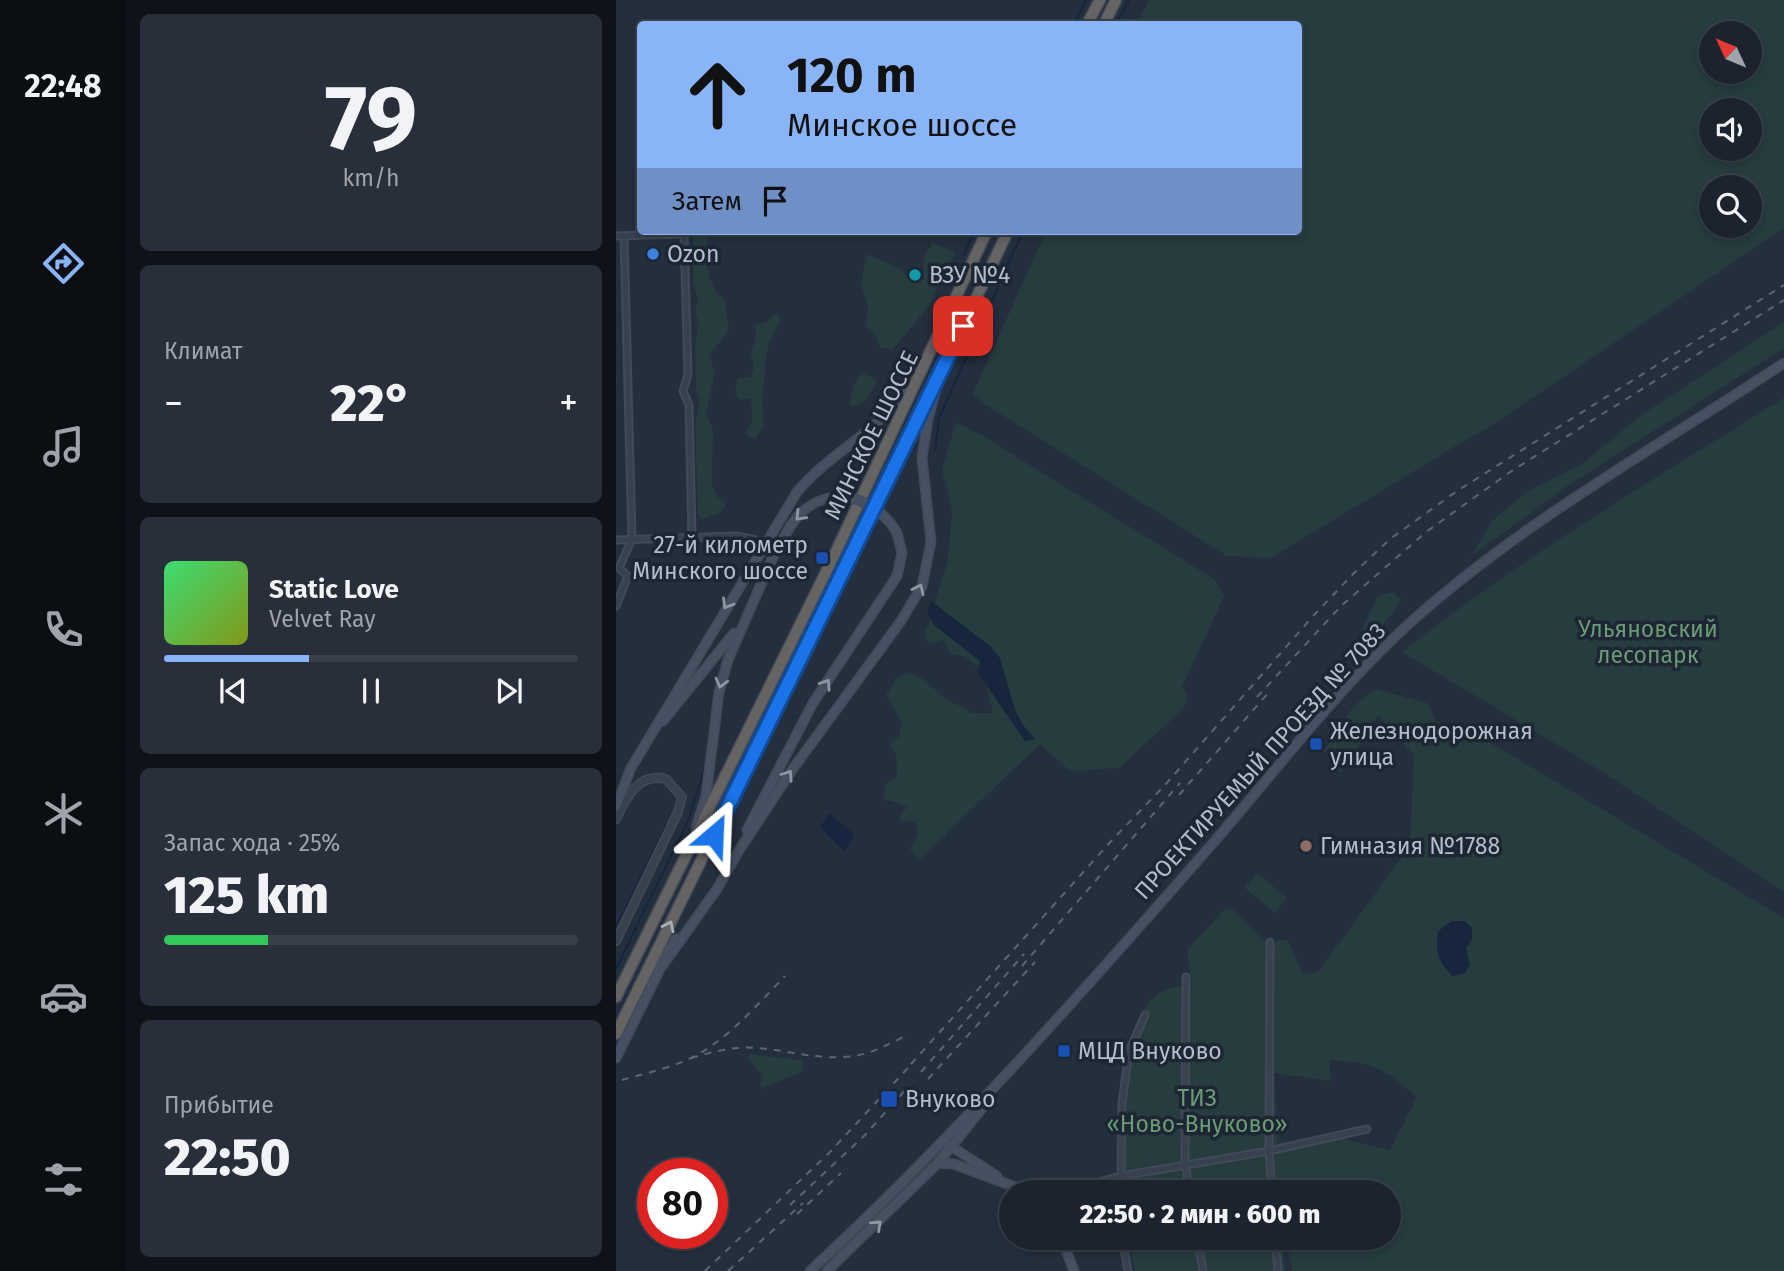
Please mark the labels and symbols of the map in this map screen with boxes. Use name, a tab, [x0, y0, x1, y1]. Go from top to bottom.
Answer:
north arrow	[1699, 21, 1762, 84]
place label: Ozon	[667, 240, 720, 268]
marker: Ozon	[645, 246, 661, 262]
place label: ВЗУ №4	[929, 261, 1010, 289]
marker: ВЗУ №4	[907, 267, 923, 283]
pin	[933, 296, 993, 356]
street label: МИНСКОЕ ШОССЕ	[818, 346, 924, 524]
one-way arrow	[796, 508, 809, 521]
place label: 27-й километр Минского шоссе	[632, 531, 808, 585]
marker: 27-й километр Минского шоссе	[814, 550, 830, 566]
one-way arrow	[911, 584, 925, 596]
one-way arrow	[723, 597, 736, 610]
park label: Ульяновский лесопарк	[1578, 615, 1718, 669]
street label: ПРОЕКТИРУЕМЫЙ ПРОЕЗД № 7083	[1128, 617, 1392, 905]
one-way arrow	[715, 677, 730, 689]
one-way arrow	[818, 679, 830, 692]
place label: Железнодорожная улица	[1330, 717, 1533, 771]
marker: Железнодорожная улица	[1308, 736, 1324, 752]
one-way arrow	[780, 770, 792, 783]
position arrow	[677, 798, 751, 872]
place label: Гимназия №1788	[1320, 832, 1500, 860]
marker: Гимназия №1788	[1298, 838, 1314, 854]
one-way arrow	[661, 921, 675, 933]
place label: МЦД Внуково	[1078, 1037, 1222, 1065]
marker: МЦД Внуково	[1056, 1043, 1072, 1059]
park label: ТИЗ «Ново-Внуково»	[1107, 1084, 1287, 1138]
place label: Внуково	[905, 1085, 995, 1113]
marker: Внуково	[879, 1089, 899, 1109]
speed limit sign: 80	[637, 1158, 728, 1249]
one-way arrow	[869, 1220, 882, 1233]

